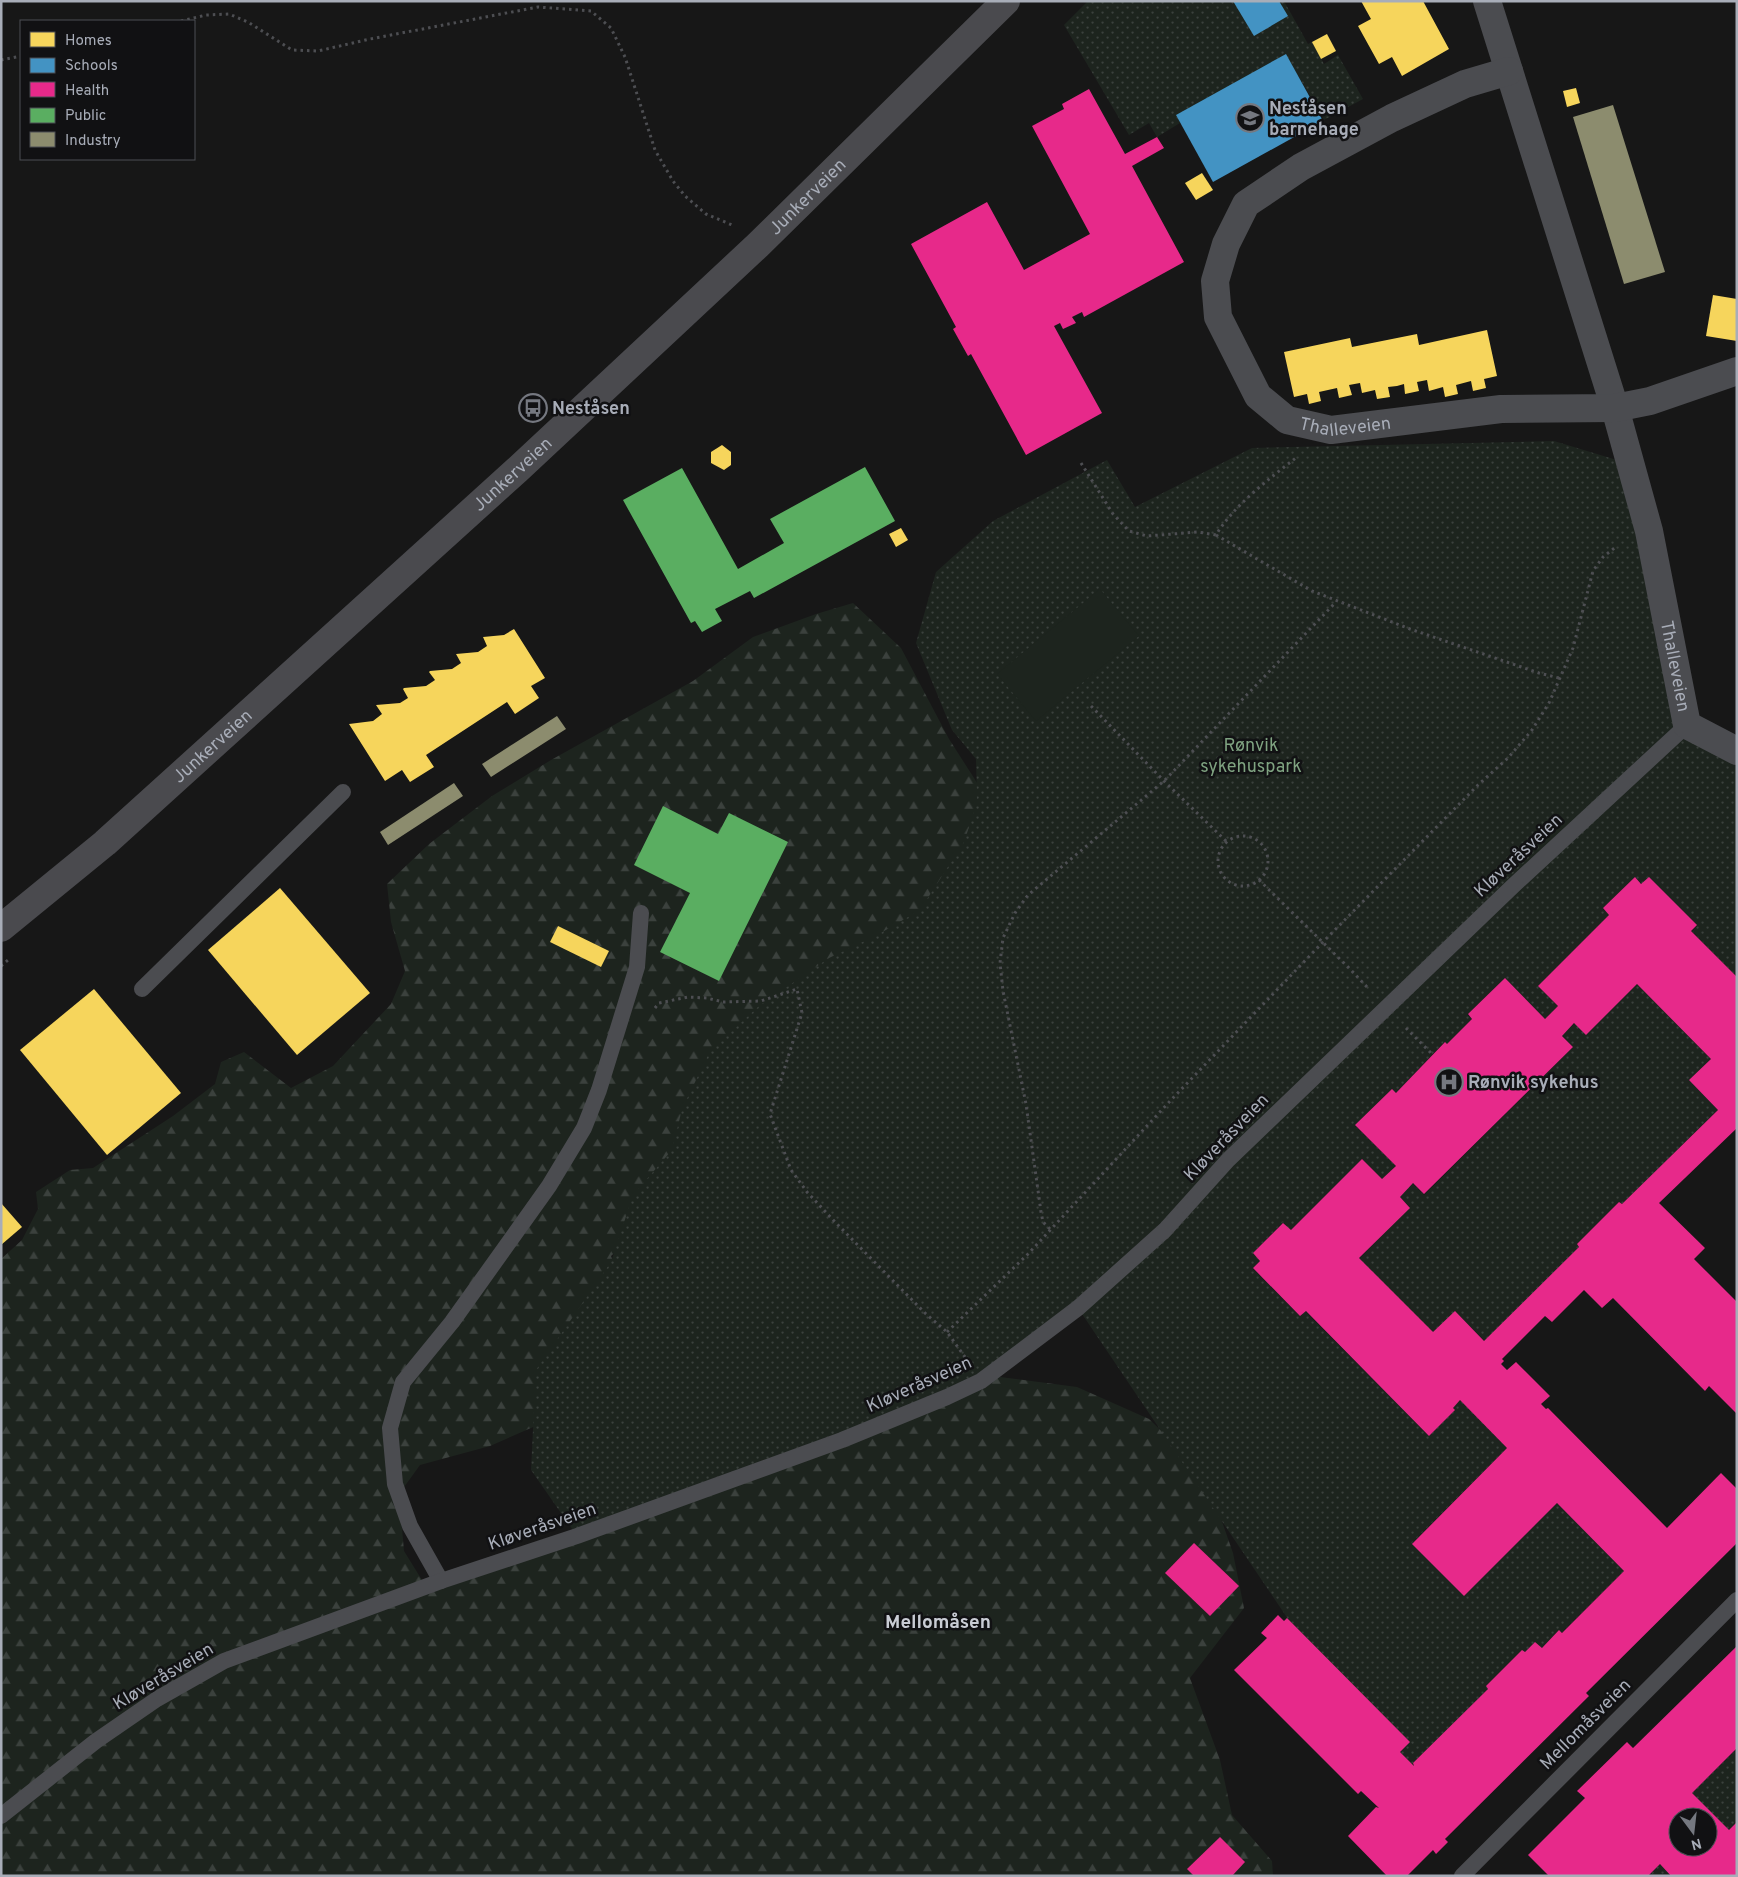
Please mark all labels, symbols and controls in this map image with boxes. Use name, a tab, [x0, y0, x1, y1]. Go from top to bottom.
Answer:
legend	[20, 20, 195, 160]
text: Homes	[65, 32, 112, 51]
text: Schools	[65, 57, 118, 76]
text: Health	[65, 82, 109, 101]
place label: Neståsen barnehage	[1269, 98, 1359, 142]
school or university icon: Neståsen barnehage	[1235, 103, 1265, 133]
text: Public	[65, 107, 106, 126]
text: Industry	[65, 132, 121, 151]
street label: Junkerveien	[765, 154, 852, 241]
bus stop icon: Neståsen	[518, 393, 548, 423]
place label: Neståsen	[552, 398, 630, 421]
street label: Thalleveien	[1297, 413, 1393, 443]
street label: Junkerveien	[469, 433, 558, 517]
street label: Thalleveien	[1654, 619, 1694, 714]
street label: Junkerveien	[169, 705, 258, 789]
park label: Rønvik sykehuspark	[1200, 735, 1302, 779]
street label: Kløveråsveien	[1470, 809, 1568, 903]
hospital icon: Rønvik sykehus	[1434, 1067, 1464, 1097]
place label: Rønvik sykehus	[1468, 1072, 1599, 1095]
street label: Kløveråsveien	[1179, 1089, 1275, 1187]
street label: Kløveråsveien	[863, 1352, 976, 1419]
street label: Kløveråsveien	[485, 1498, 600, 1557]
district label: Mellomåsen	[885, 1611, 991, 1635]
street label: Kløveråsveien	[109, 1638, 218, 1716]
street label: Mellomåsveien	[1536, 1675, 1637, 1776]
north arrow	[1668, 1807, 1718, 1857]
text: N	[1689, 1834, 1703, 1853]

